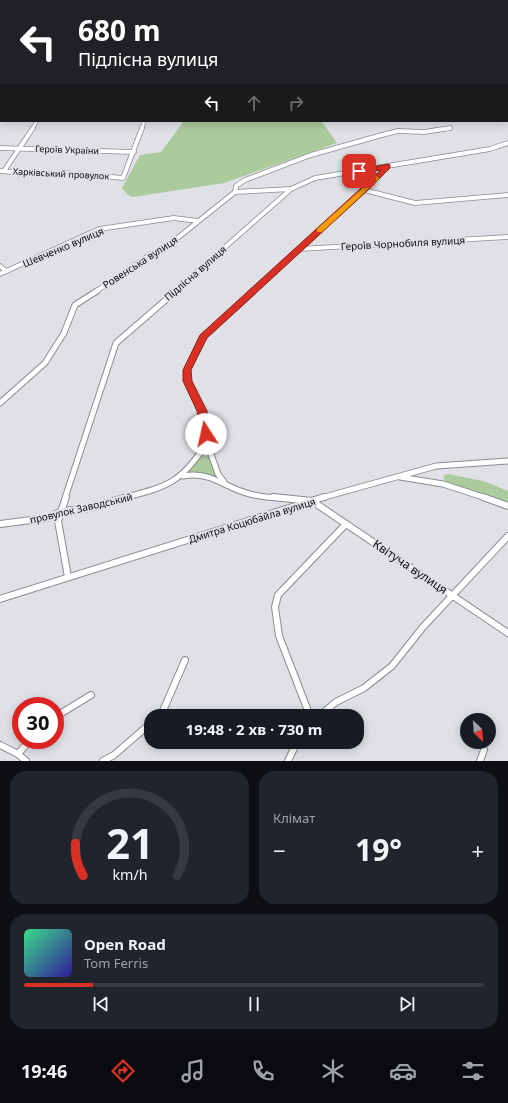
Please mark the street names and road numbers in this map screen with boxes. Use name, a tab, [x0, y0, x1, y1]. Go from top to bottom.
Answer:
street label: Героїв України	[35, 142, 99, 157]
street label: Харківський провулок	[13, 164, 110, 183]
street label: Шевченко вулиця	[20, 224, 106, 270]
street label: Ровенська вулиця	[100, 232, 180, 292]
street label: Героїв Чорнобиля вулиця	[341, 233, 465, 253]
street label: Підлісна вулиця	[161, 242, 229, 304]
street label: провулок Заводський	[28, 489, 134, 527]
street label: Дмитра Коцюбайла вулиця	[187, 494, 317, 546]
street label: Квітуча вулиця	[370, 535, 451, 598]

